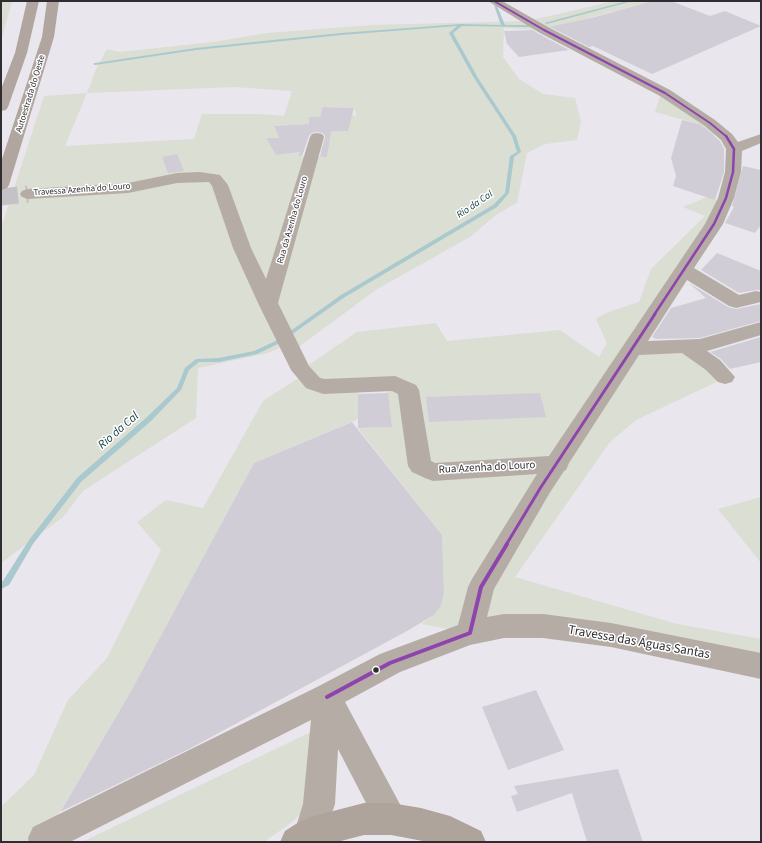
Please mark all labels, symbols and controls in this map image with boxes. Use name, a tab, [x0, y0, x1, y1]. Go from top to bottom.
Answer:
street label: Autoestrada do Oeste	[14, 54, 48, 134]
street label: Rua da Azenha do Louro	[275, 175, 311, 265]
street label: Travessa Azenha do Louro	[33, 181, 131, 199]
water label: Rio da Cal	[455, 189, 495, 221]
water label: Rio da Cal	[96, 409, 142, 453]
street label: Rua Azenha do Louro	[438, 459, 536, 477]
street label: Travessa das Águas Santas	[567, 623, 711, 663]
unlabelled marker	[371, 665, 381, 675]

